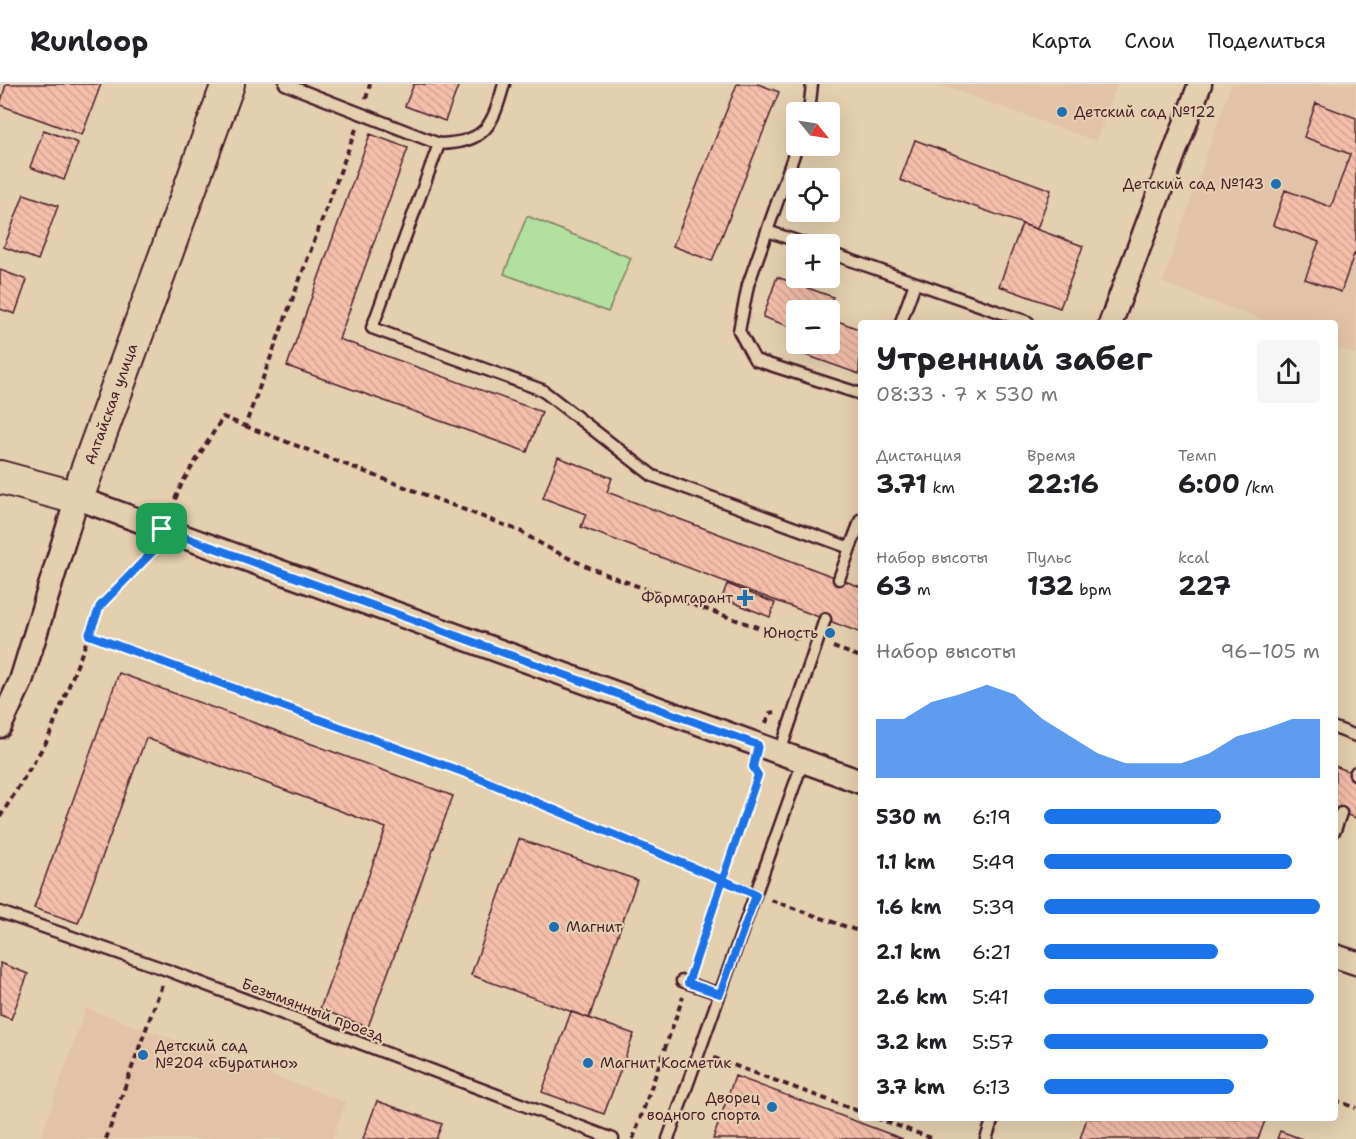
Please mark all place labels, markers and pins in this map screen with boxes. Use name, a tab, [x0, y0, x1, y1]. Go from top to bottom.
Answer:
place label: Детский сад №122	[1074, 102, 1215, 122]
marker: Детский сад №122	[1055, 105, 1069, 119]
place label: Детский сад №143	[1123, 174, 1264, 194]
marker: Детский сад №143	[1269, 177, 1283, 191]
pin	[136, 503, 187, 554]
place label: Фармгарант	[641, 588, 733, 608]
marker: Фармгарант	[738, 591, 752, 605]
place label: Юность	[763, 623, 818, 643]
marker: Юность	[823, 626, 837, 640]
place label: Магнит	[566, 917, 622, 937]
marker: Магнит	[547, 920, 561, 934]
place label: Детский сад №204 «Буратино»	[155, 1036, 298, 1073]
marker: Детский сад №204 «Буратино»	[136, 1048, 150, 1062]
place label: Магнит Косметик	[600, 1053, 731, 1073]
marker: Магнит Косметик	[581, 1056, 595, 1070]
place label: Дворец водного спорта	[647, 1088, 761, 1125]
marker: Дворец водного спорта	[765, 1100, 779, 1114]

